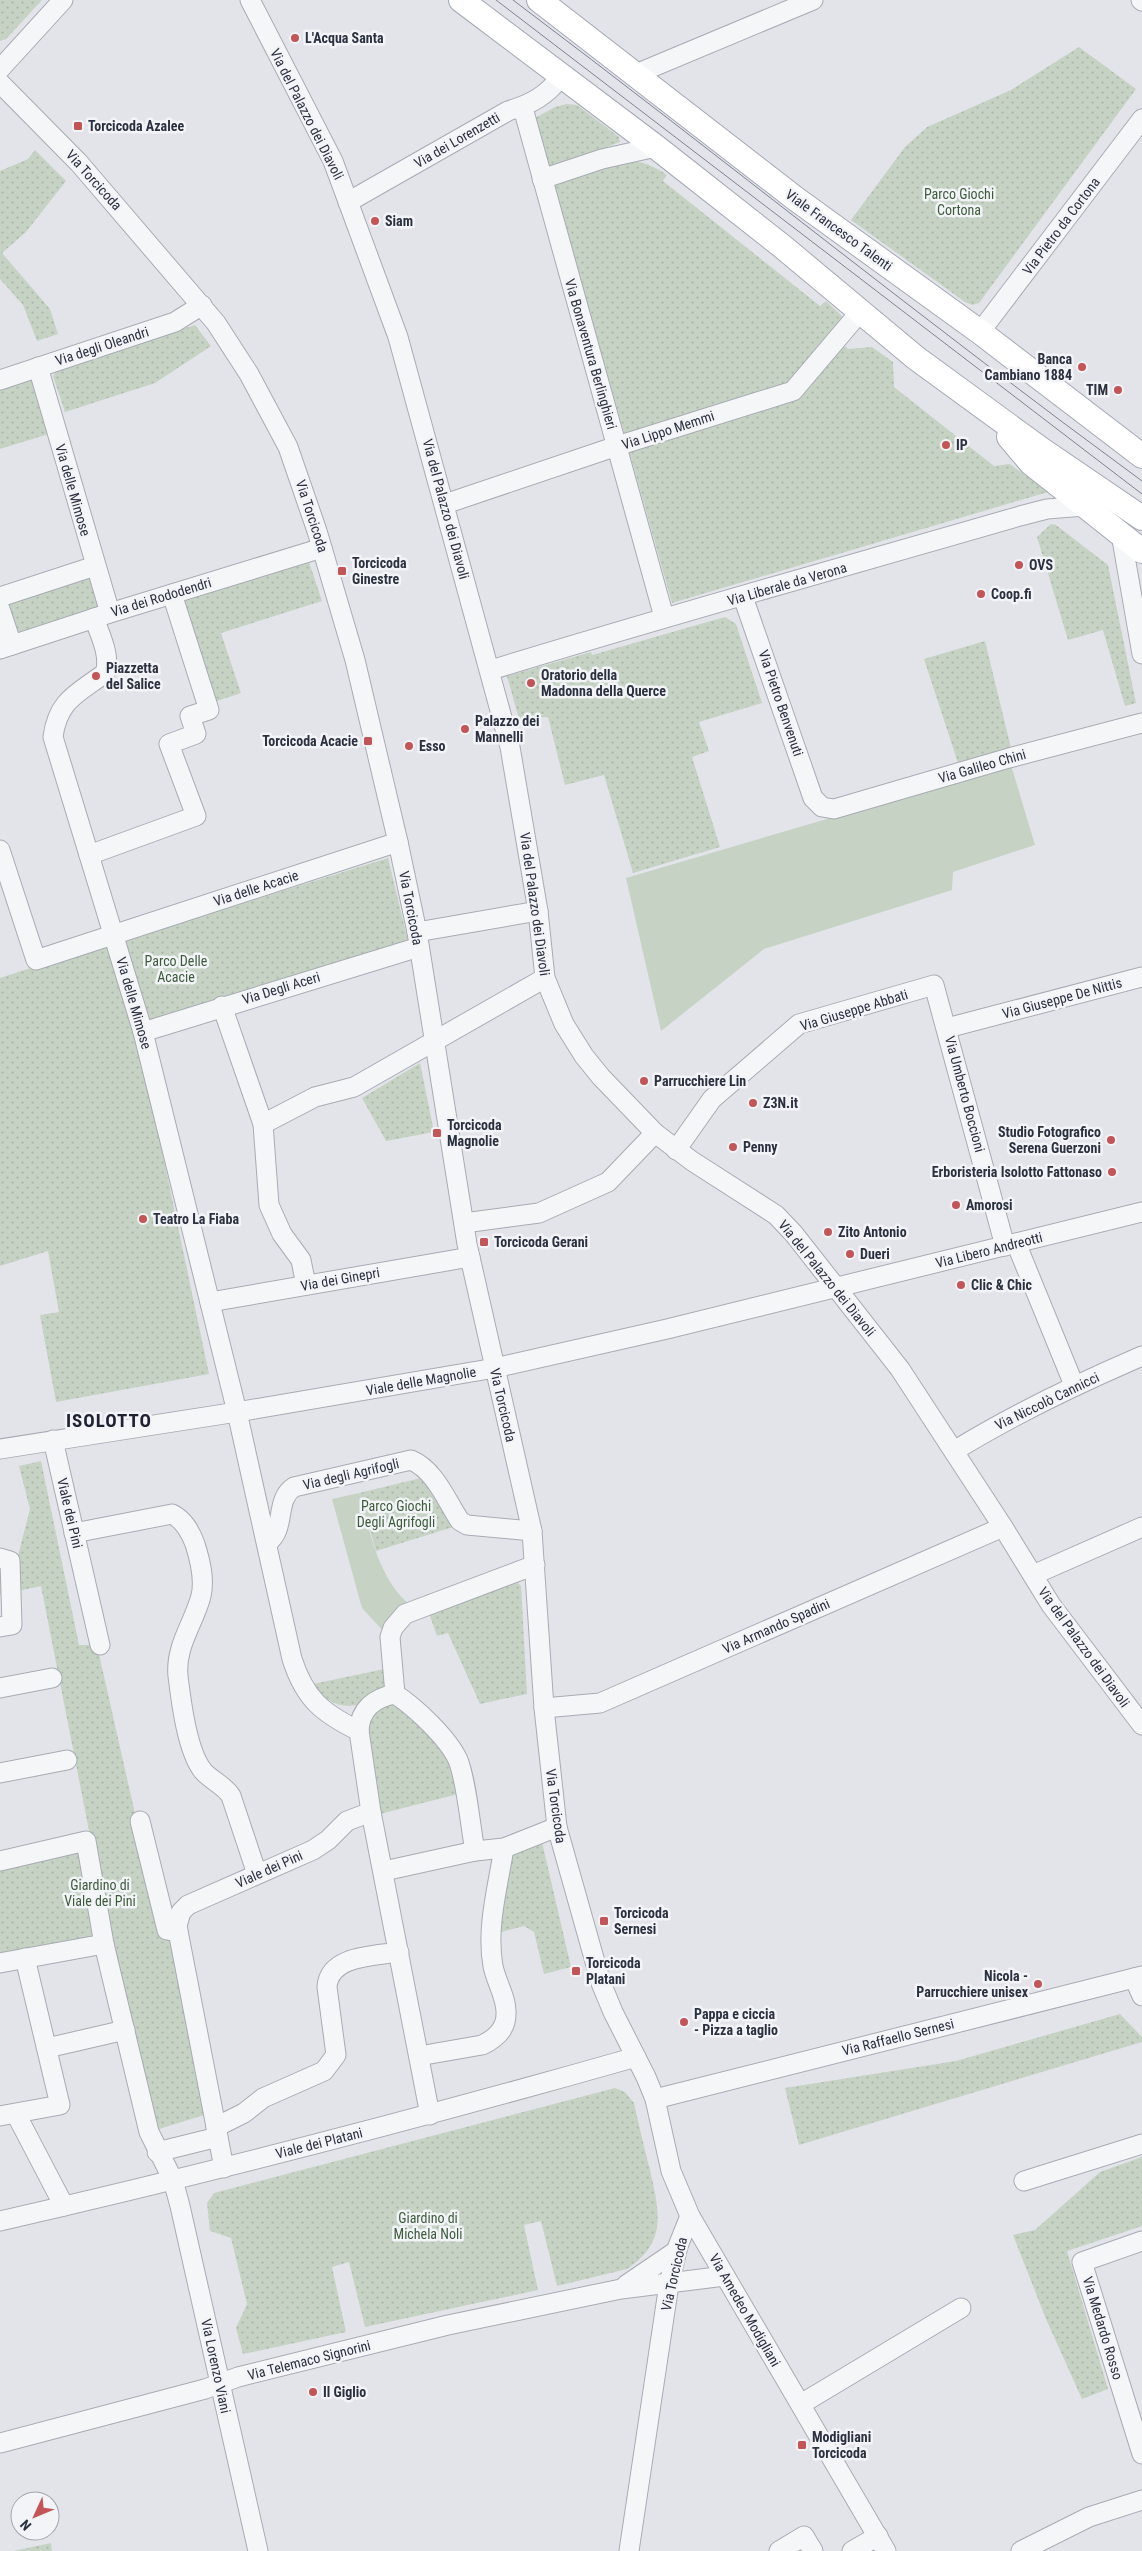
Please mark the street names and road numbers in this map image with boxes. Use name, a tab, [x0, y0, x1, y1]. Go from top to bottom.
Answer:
street label: Via del Palazzo dei Diavoli	[267, 46, 347, 182]
street label: Via dei Lorenzetti	[411, 109, 503, 171]
street label: Via Torcicoda	[63, 147, 125, 213]
street label: Via Pietro da Cortona	[1019, 174, 1103, 278]
street label: Viale Francesco Talenti	[783, 186, 895, 274]
street label: Via Bonaventura Berlinghieri	[562, 277, 620, 431]
street label: Via degli Oleandri	[53, 323, 151, 369]
street label: Via Lippo Memmi	[620, 408, 716, 452]
street label: Via del Palazzo dei Diavoli	[420, 437, 472, 581]
street label: Via delle Mimose	[52, 442, 94, 538]
street label: Via Torcicoda	[293, 478, 331, 554]
street label: Via Liberale da Verona	[725, 559, 849, 609]
street label: Via dei Rododendri	[109, 574, 213, 620]
street label: Via Pietro Benvenuti	[755, 648, 807, 758]
street label: Via Galileo Chini	[936, 746, 1028, 786]
street label: Via del Palazzo dei Diavoli	[517, 831, 553, 977]
street label: Via delle Acacie	[212, 867, 301, 909]
street label: Via Torcicoda	[396, 870, 426, 946]
street label: Via delle Mimose	[113, 955, 155, 1051]
street label: Via Degli Aceri	[240, 969, 322, 1007]
street label: Via Giuseppe De Nittis	[1000, 974, 1124, 1022]
street label: Via Giuseppe Abbati	[798, 986, 910, 1034]
street label: Via Umberto Boccioni	[942, 1034, 988, 1154]
street label: Via del Palazzo dei Diavoli	[775, 1217, 879, 1339]
street label: Via Libero Andreotti	[934, 1229, 1044, 1271]
street label: Via dei Ginepri	[299, 1264, 381, 1294]
street label: Viale delle Magnolie	[365, 1363, 478, 1399]
street label: Via Torcicoda	[487, 1367, 519, 1443]
street label: Via Niccolò Cannicci	[992, 1369, 1102, 1433]
street label: Via degli Agrifogli	[301, 1455, 401, 1493]
street label: Viale dei Pini	[54, 1476, 86, 1550]
street label: Via del Palazzo dei Diavoli	[1035, 1584, 1133, 1710]
street label: Via Armando Spadini	[720, 1595, 832, 1657]
street label: Via Torcicoda	[543, 1768, 569, 1844]
street label: Viale dei Pini	[233, 1847, 305, 1891]
street label: Via Raffaello Sernesi	[840, 2015, 956, 2059]
street label: Viale dei Platani	[274, 2124, 364, 2162]
street label: Via Torcicoda	[658, 2236, 690, 2312]
street label: Via Amedeo Modigliani	[706, 2251, 784, 2369]
street label: Via Medardo Rosso	[1080, 2274, 1126, 2382]
street label: Via Lorenzo Viani	[198, 2317, 234, 2415]
street label: Via Telemaco Signorini	[246, 2337, 372, 2383]

